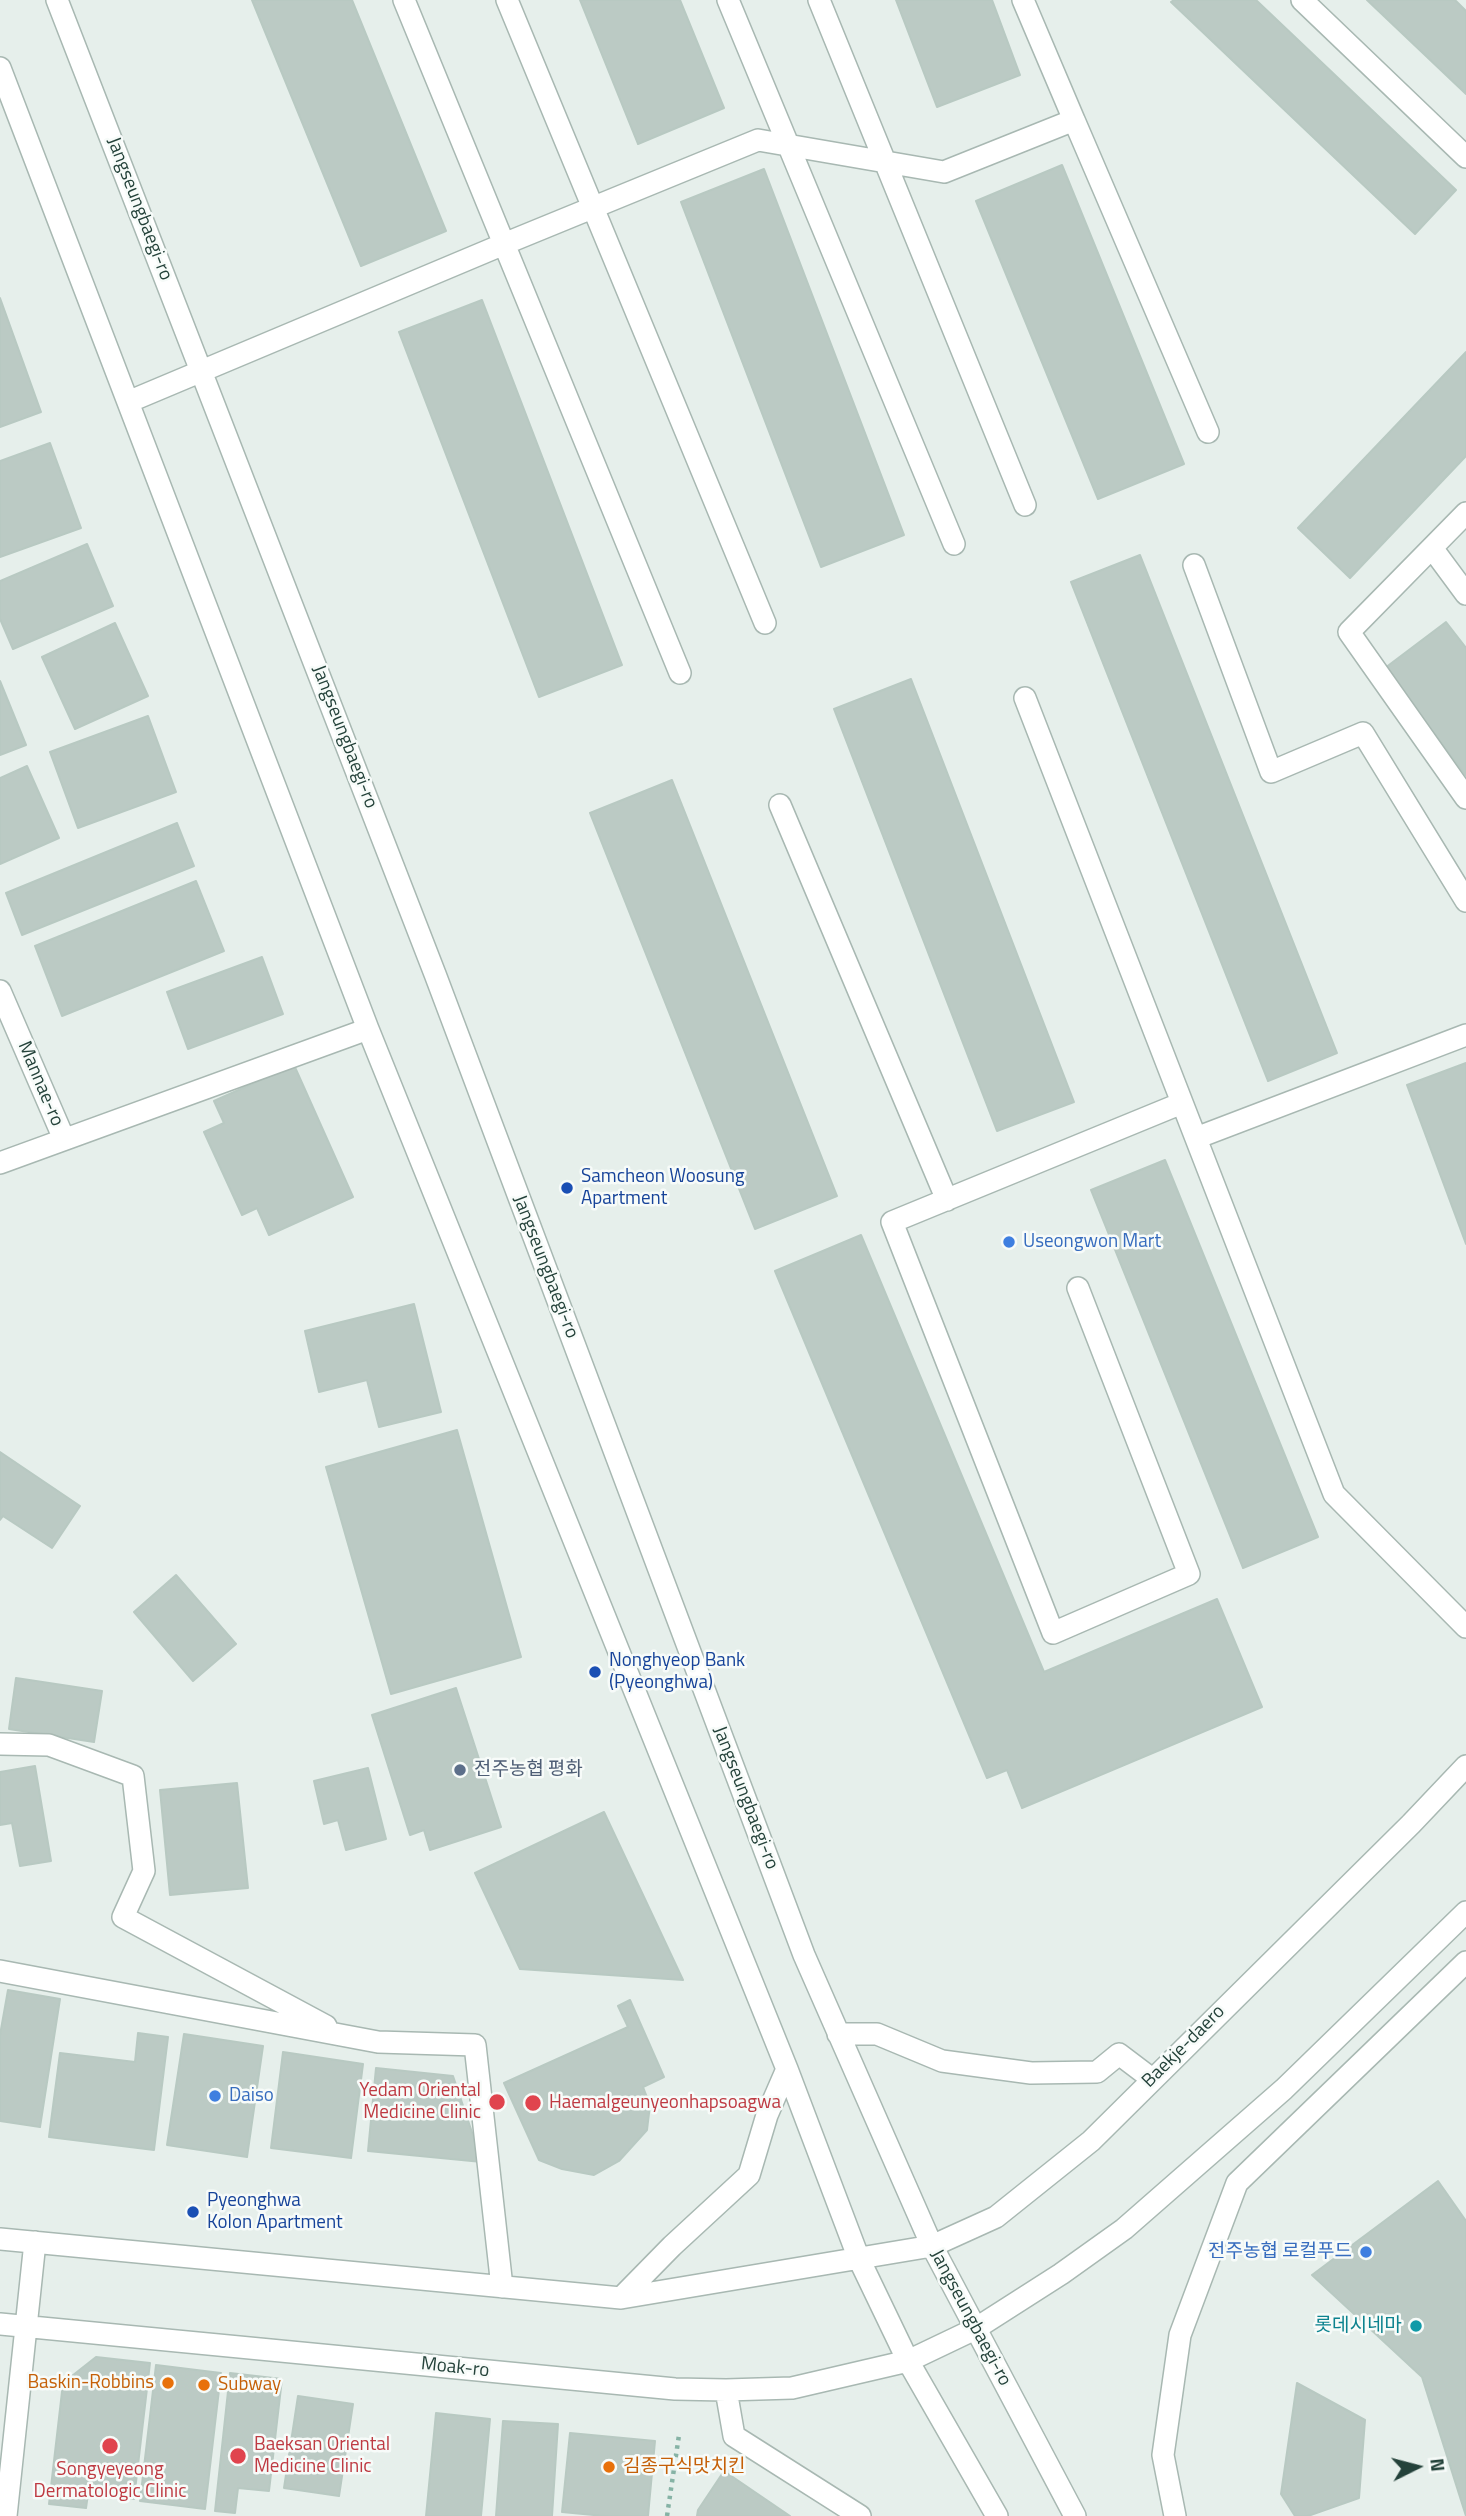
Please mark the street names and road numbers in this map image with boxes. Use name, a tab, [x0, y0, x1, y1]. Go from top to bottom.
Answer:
street label: Jangseungbaegi-ro	[101, 134, 177, 284]
street label: Jangseungbaegi-ro	[306, 662, 382, 812]
street label: Mannae-ro	[12, 1038, 68, 1130]
street label: Jangseungbaegi-ro	[507, 1192, 583, 1342]
street label: Jangseungbaegi-ro	[707, 1723, 783, 1873]
street label: Baekje-daero	[1138, 2001, 1230, 2093]
street label: Jangseungbaegi-ro	[924, 2246, 1016, 2390]
street label: Moak-ro	[420, 2353, 490, 2383]

